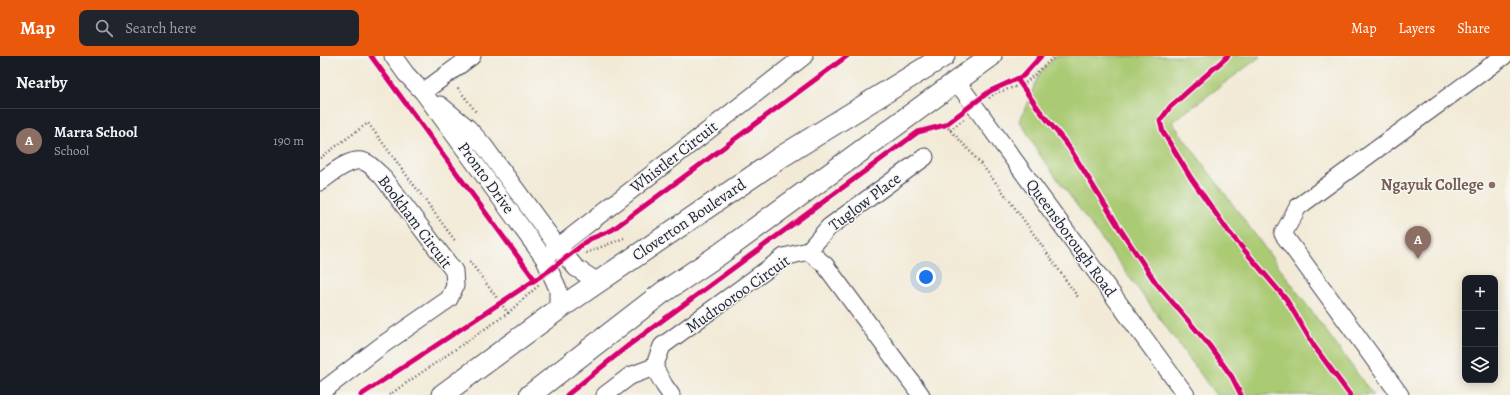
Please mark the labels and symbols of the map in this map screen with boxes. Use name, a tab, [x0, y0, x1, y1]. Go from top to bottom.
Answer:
street label: Whistler Circuit	[625, 116, 722, 199]
street label: Pronto Drive	[453, 138, 519, 218]
street label: Tuglow Place	[824, 168, 906, 236]
street label: Bookham Circuit	[373, 171, 457, 273]
street label: Cloverton Boulevard	[628, 173, 751, 266]
street label: Queensborough Road	[1021, 174, 1122, 302]
place label: Ngayuk College	[1381, 174, 1484, 196]
marker: Ngayuk College	[1487, 180, 1497, 190]
pin: A	[1405, 226, 1431, 259]
street label: Mudrooroo Circuit	[681, 250, 795, 338]
your location	[916, 267, 936, 287]

